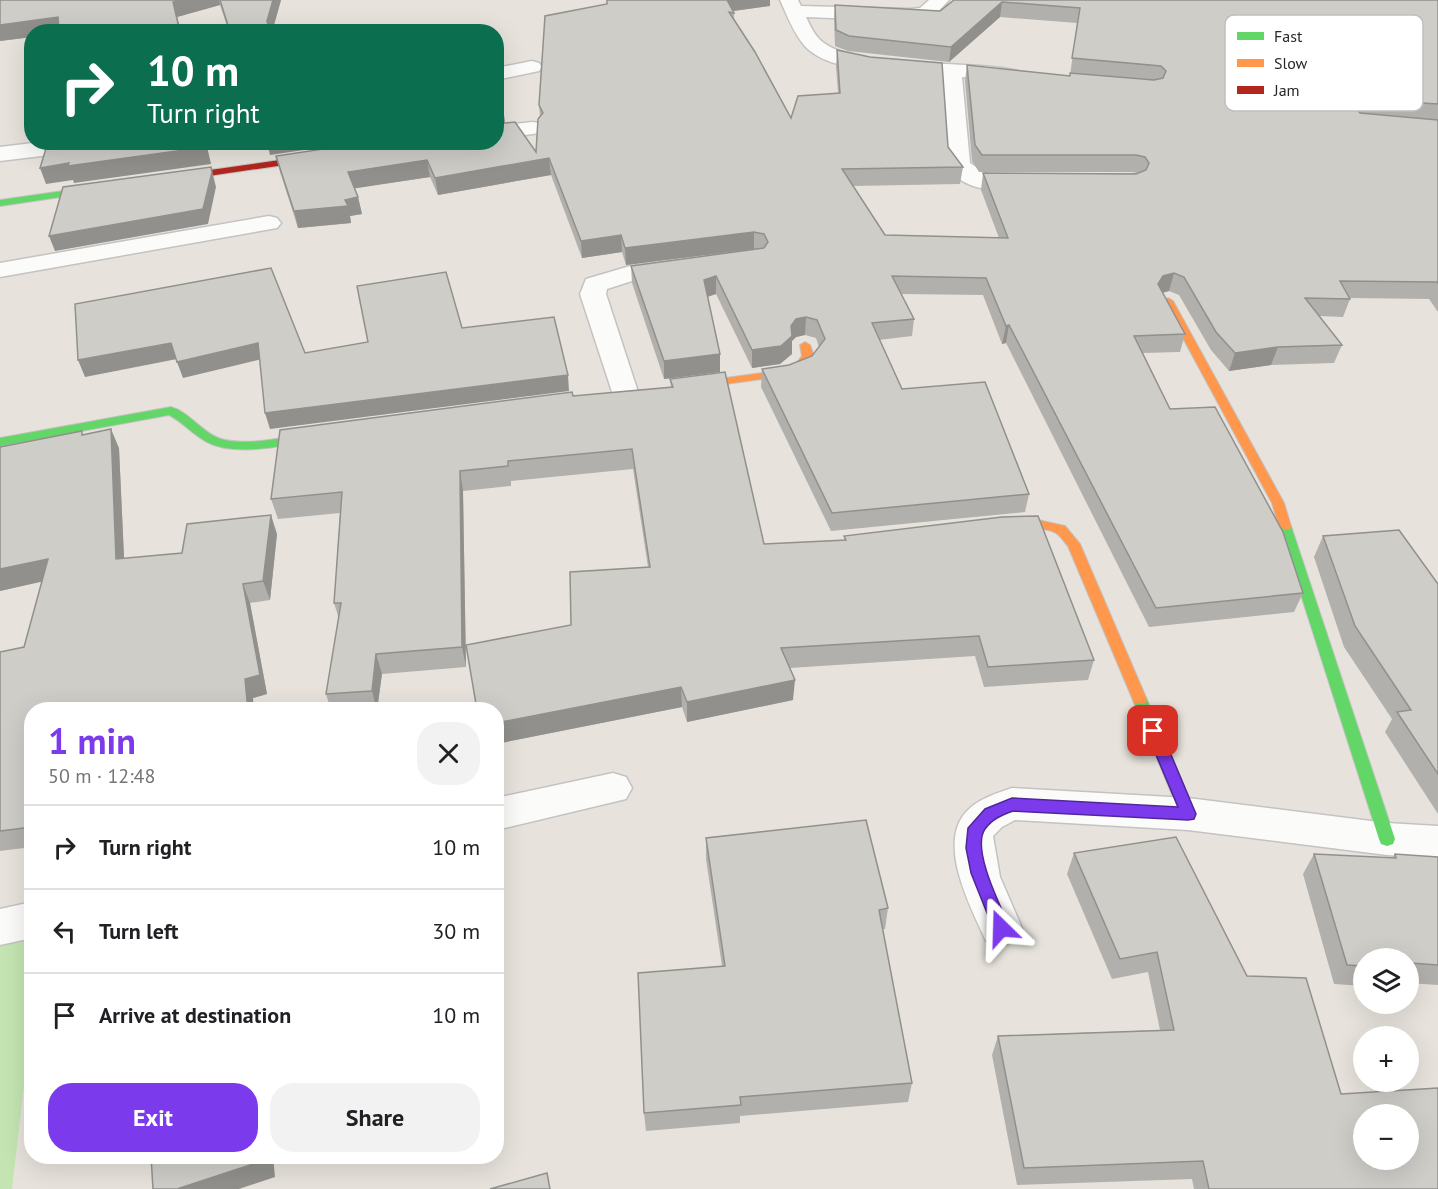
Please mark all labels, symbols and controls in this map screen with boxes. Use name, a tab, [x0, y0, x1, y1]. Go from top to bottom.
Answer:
legend	[1225, 15, 1423, 111]
text: Fast	[1274, 26, 1303, 46]
text: 10 m	[147, 43, 239, 98]
icon: right	[48, 48, 126, 126]
text: Slow	[1274, 53, 1308, 73]
text: Jam	[1273, 80, 1300, 100]
text: Turn right	[147, 96, 260, 130]
pin	[1127, 705, 1178, 756]
icon: arrive	[1136, 714, 1169, 747]
text: 1 min	[48, 717, 136, 764]
button: close	[417, 722, 480, 785]
text: 50 m · 12:48	[48, 763, 155, 789]
icon: right	[48, 831, 81, 864]
text: Turn right	[99, 833, 191, 861]
text: 10 m	[432, 833, 480, 861]
position arrow	[969, 896, 1033, 960]
icon: left	[48, 915, 81, 948]
text: Turn left	[99, 917, 179, 945]
text: 30 m	[432, 917, 480, 945]
map controls	[1353, 948, 1419, 1170]
button: layers	[1353, 948, 1419, 1014]
icon: arrive	[48, 999, 81, 1032]
text: Arrive at destination	[99, 1001, 291, 1029]
text: 10 m	[432, 1001, 480, 1029]
button: +	[1353, 1026, 1419, 1092]
button: Exit	[48, 1083, 258, 1152]
button: Share	[270, 1083, 480, 1152]
button: −	[1353, 1104, 1419, 1170]

